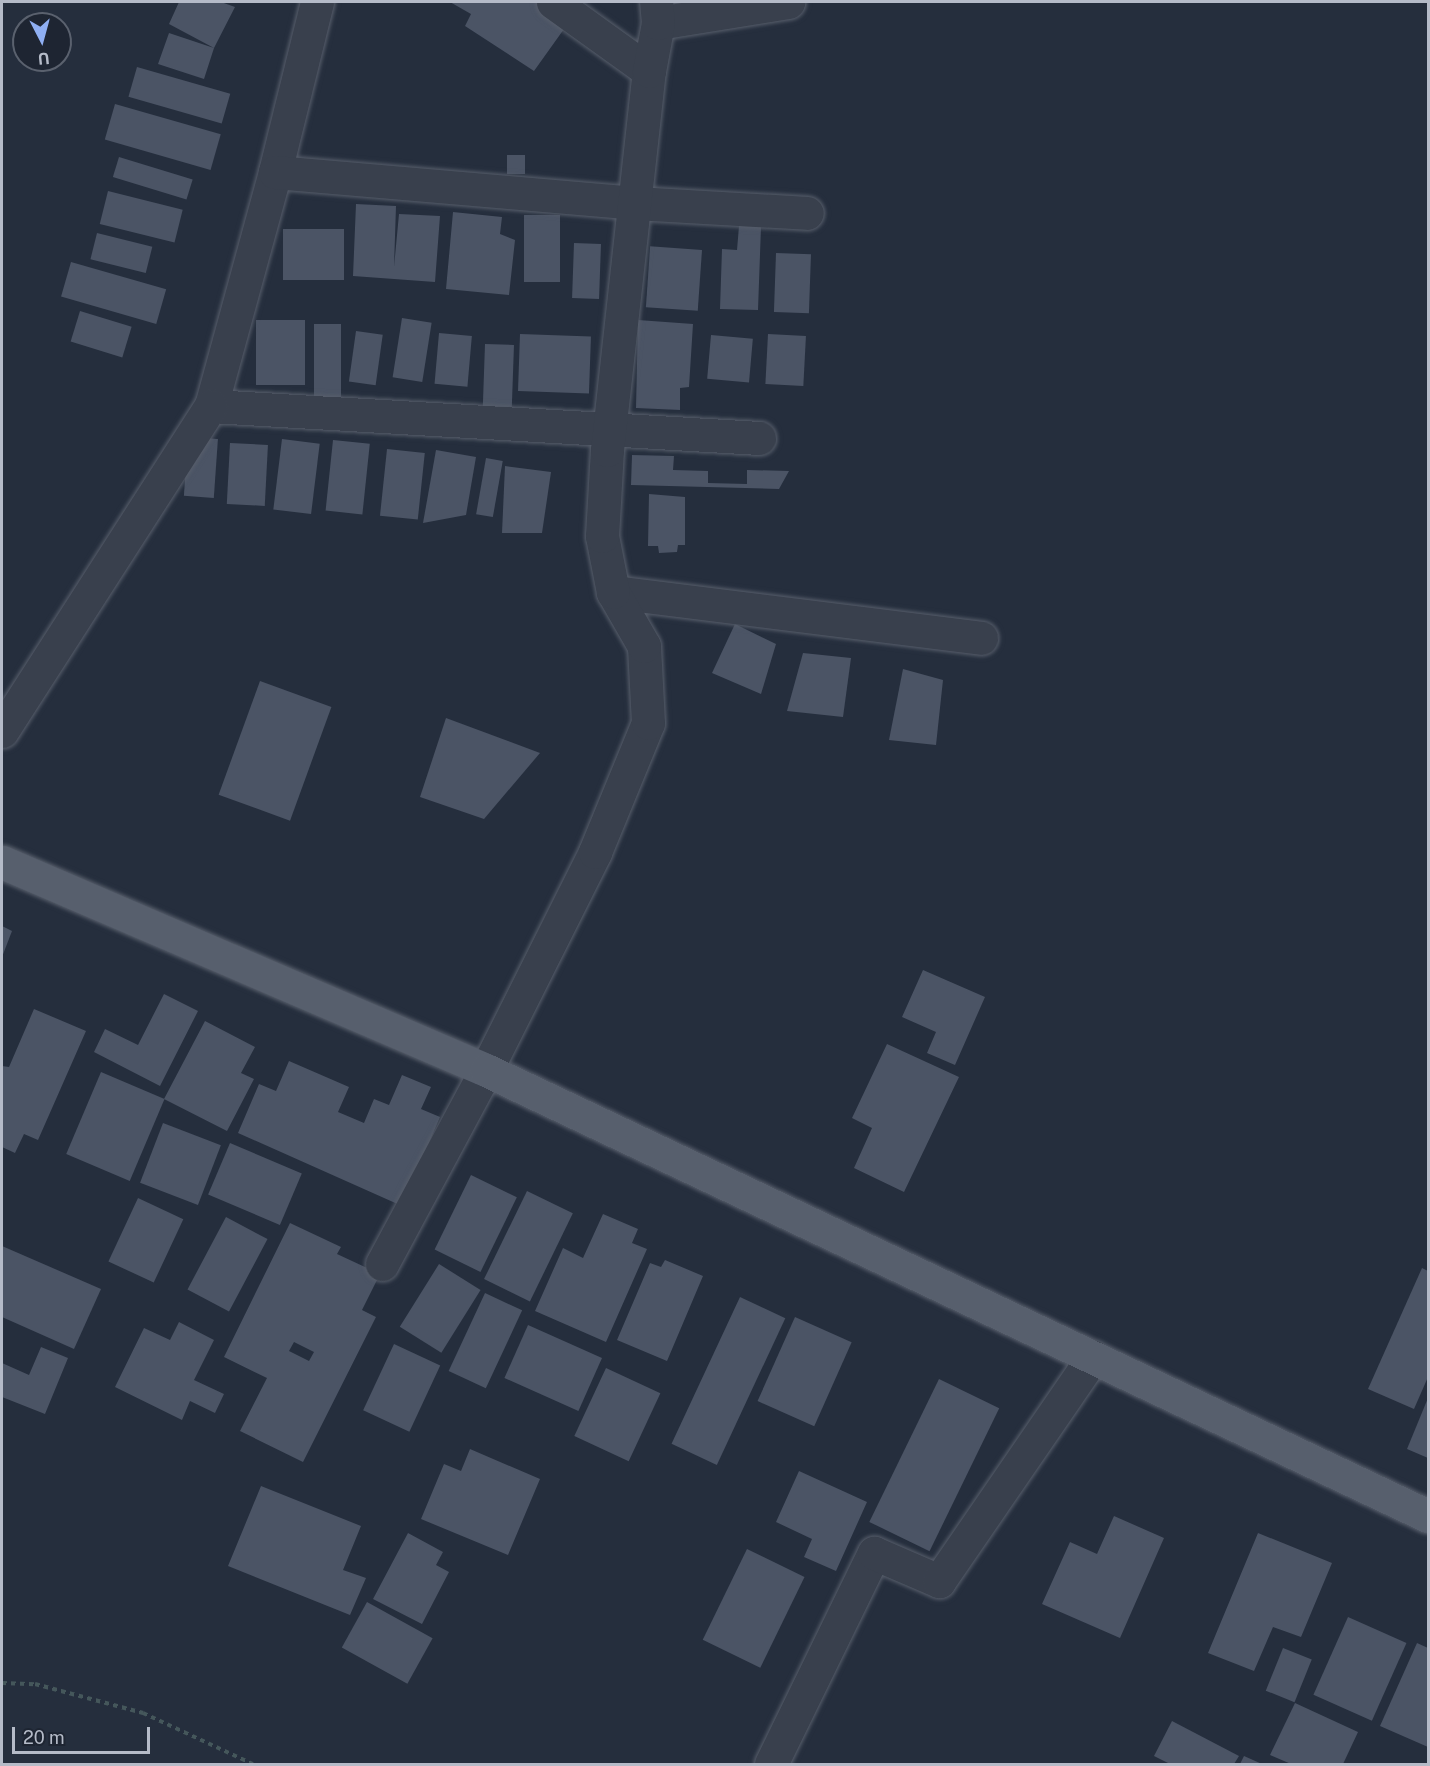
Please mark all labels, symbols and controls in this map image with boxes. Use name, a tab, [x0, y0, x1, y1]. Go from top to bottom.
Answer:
north arrow	[12, 12, 72, 72]
text: U	[37, 48, 50, 68]
scale bar	[15, 1715, 153, 1753]
text: 20 m	[23, 1727, 65, 1748]

